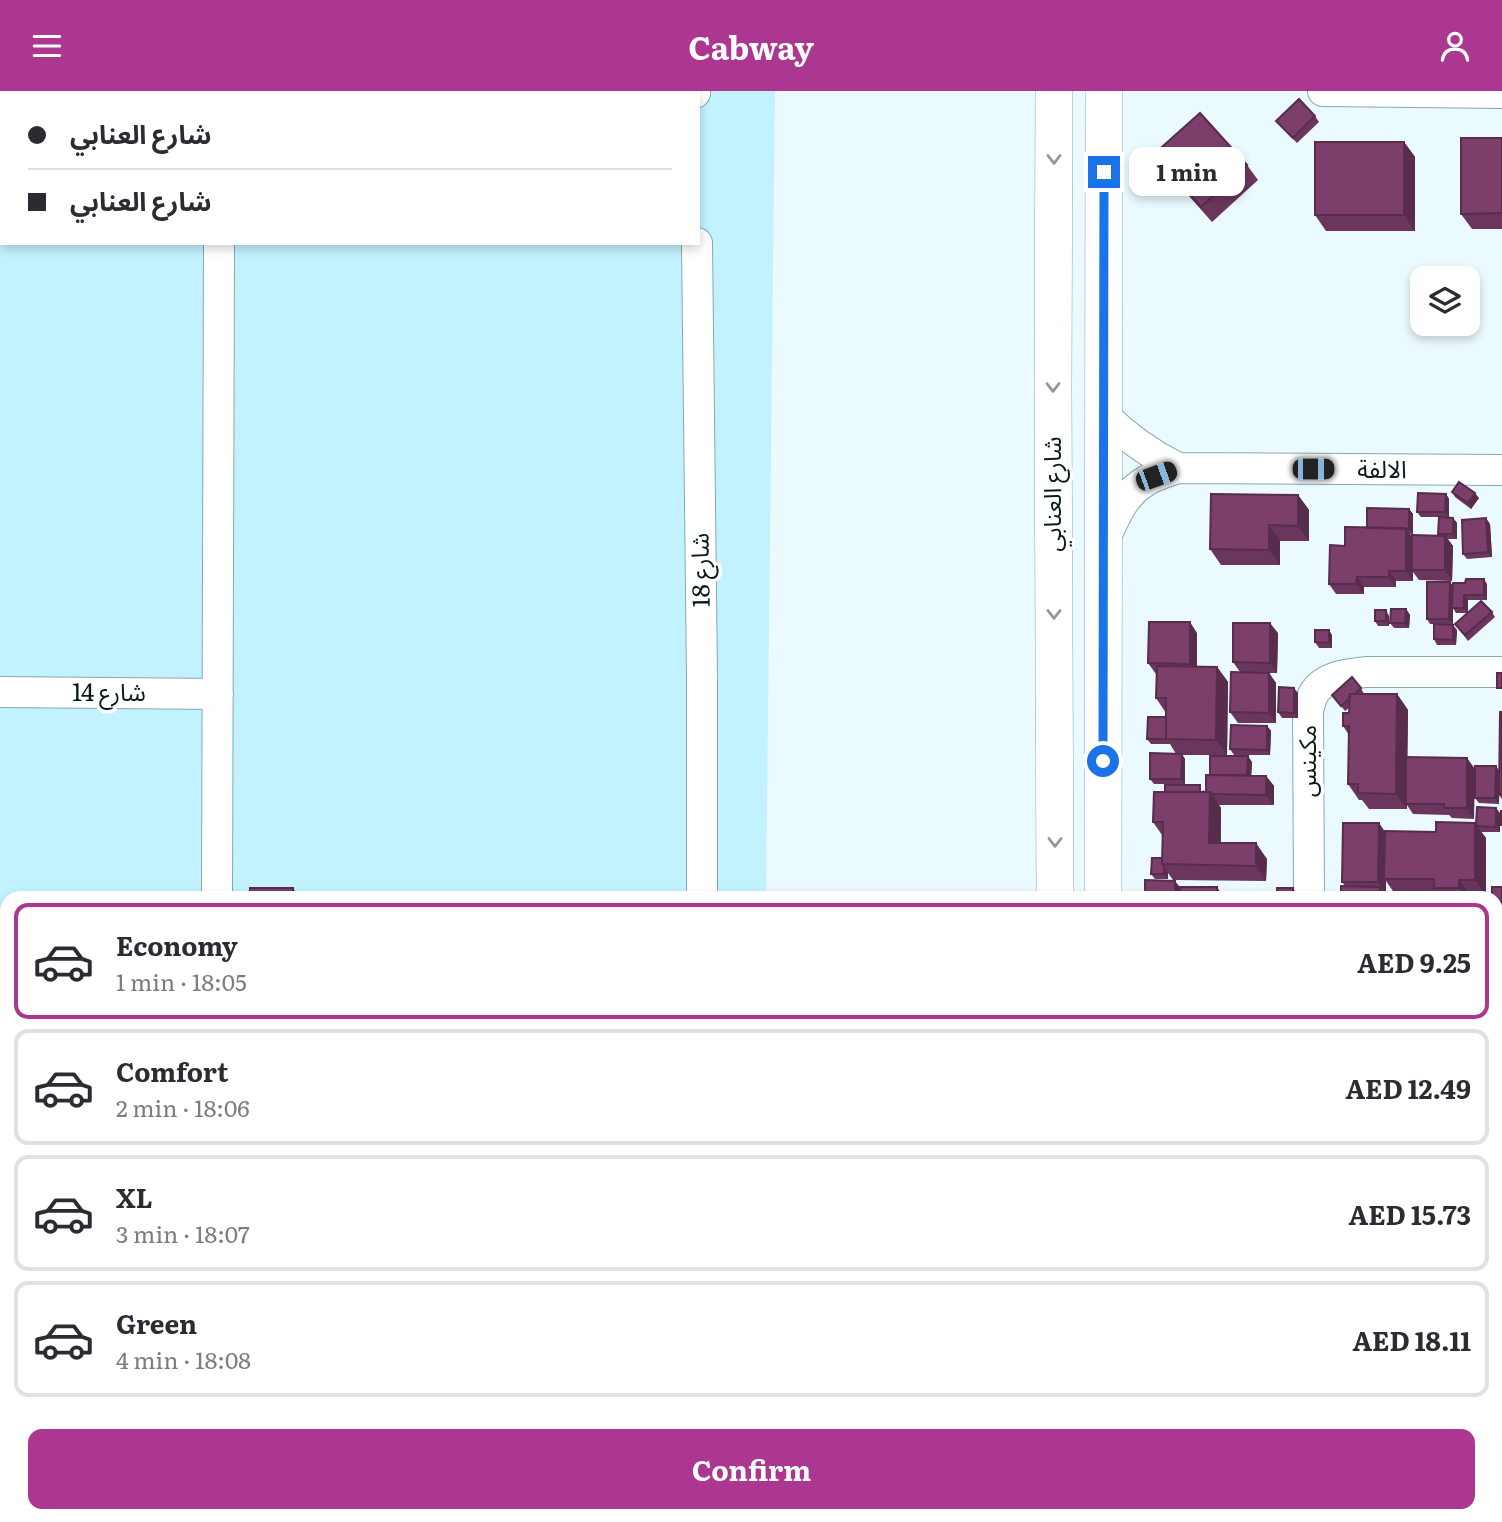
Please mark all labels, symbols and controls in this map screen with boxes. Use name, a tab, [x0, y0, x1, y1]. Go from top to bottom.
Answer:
text: Cabway	[688, 22, 814, 70]
icon: menu	[28, 27, 66, 65]
icon: person	[1436, 27, 1474, 65]
text: شارع العنابي	[70, 113, 211, 152]
callout: 1 min	[1128, 147, 1244, 197]
one-way arrow	[1046, 154, 1061, 165]
text: 1 min	[1156, 154, 1218, 188]
route end	[1088, 156, 1120, 188]
text: شارع العنابي	[70, 180, 211, 219]
map controls	[1410, 266, 1480, 336]
button: layers	[1410, 266, 1480, 336]
one-way arrow	[1045, 382, 1061, 392]
street label: شارع العنابي	[1033, 436, 1072, 552]
street label: الالفة	[1357, 450, 1407, 485]
car	[1133, 459, 1180, 493]
car	[1293, 459, 1335, 480]
street label: شارع 18	[680, 532, 719, 608]
one-way arrow	[1046, 609, 1062, 620]
street label: شارع 14	[72, 673, 146, 710]
street label: مكينس	[1288, 725, 1323, 797]
route start	[1087, 745, 1119, 777]
one-way arrow	[1047, 837, 1063, 847]
text: Economy	[116, 925, 238, 964]
icon: car	[32, 930, 95, 993]
text: AED 9.25	[1357, 942, 1471, 981]
text: 1 min · 18:05	[116, 964, 247, 998]
text: Comfort	[116, 1051, 228, 1090]
icon: car	[32, 1056, 95, 1119]
text: AED 12.49	[1345, 1068, 1471, 1107]
text: 2 min · 18:06	[116, 1090, 250, 1124]
text: XL	[116, 1177, 153, 1216]
icon: car	[32, 1182, 95, 1245]
text: AED 15.73	[1349, 1194, 1471, 1233]
text: 3 min · 18:07	[116, 1216, 250, 1250]
text: Green	[116, 1303, 197, 1342]
icon: car	[32, 1308, 95, 1371]
text: AED 18.11	[1352, 1320, 1471, 1359]
text: 4 min · 18:08	[116, 1342, 251, 1376]
button: Confirm	[28, 1429, 1475, 1509]

